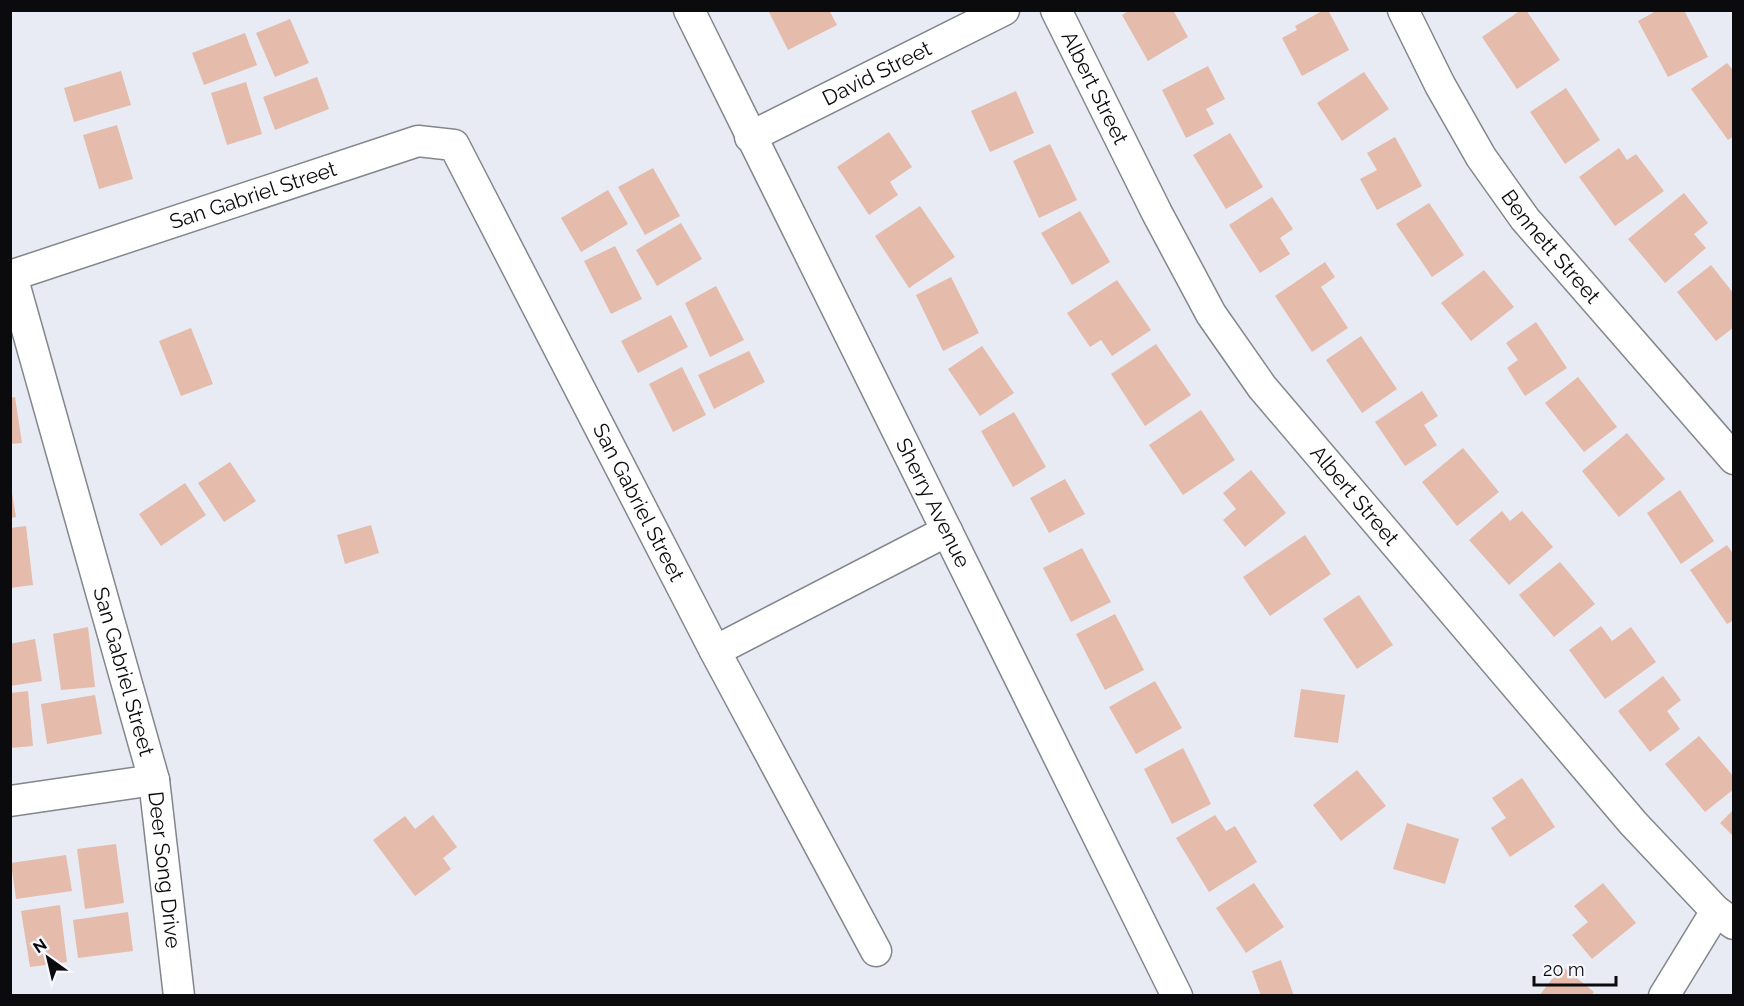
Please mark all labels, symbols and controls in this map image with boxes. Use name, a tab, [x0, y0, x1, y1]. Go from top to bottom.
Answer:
street label: Albert Street	[1057, 27, 1134, 148]
street label: David Street	[818, 35, 935, 111]
street label: San Gabriel Street	[166, 156, 340, 234]
street label: Bennett Street	[1496, 185, 1606, 308]
street label: San Gabriel Street	[588, 419, 690, 585]
street label: Sherry Avenue	[891, 434, 976, 572]
street label: Albert Street	[1305, 440, 1404, 550]
street label: San Gabriel Street	[88, 584, 160, 759]
street label: Deer Song Drive	[143, 790, 186, 950]
north arrow	[18, 928, 78, 988]
text: N	[30, 935, 50, 957]
scale bar	[1534, 949, 1616, 987]
text: 20 m	[1543, 959, 1585, 980]

